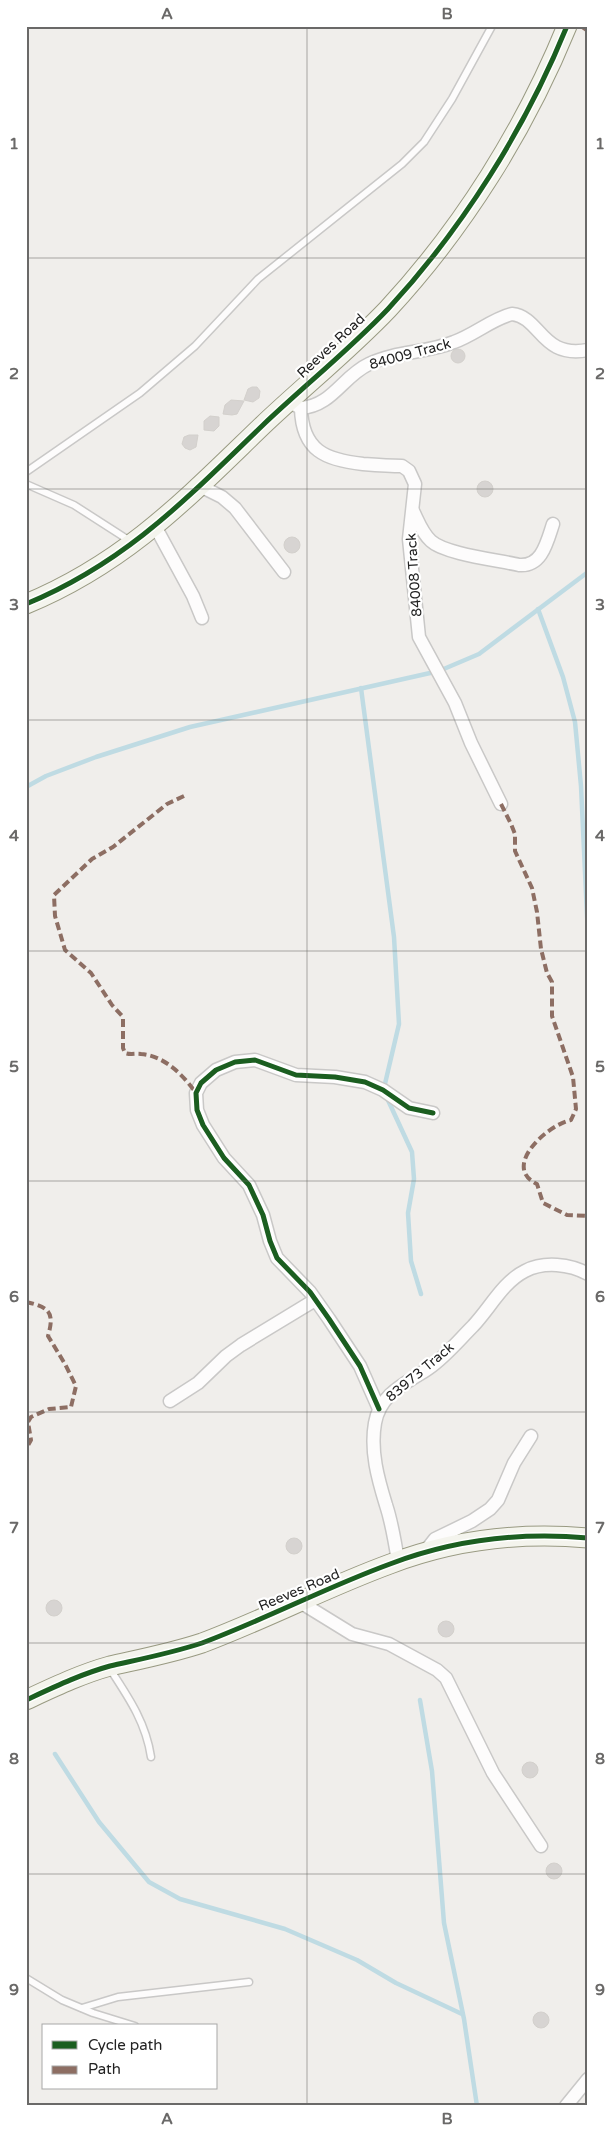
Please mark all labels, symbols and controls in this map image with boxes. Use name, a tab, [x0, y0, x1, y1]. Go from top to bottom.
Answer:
text: A	[161, 4, 173, 24]
text: B	[441, 4, 453, 24]
text: 1	[9, 134, 19, 154]
text: 1	[595, 134, 605, 154]
street label: Reeves Road	[294, 310, 368, 382]
street label: 84009 Track	[367, 335, 453, 373]
text: 2	[9, 364, 19, 384]
text: 2	[595, 364, 605, 384]
street label: 84008 Track	[403, 532, 425, 617]
text: 3	[9, 595, 19, 615]
text: 3	[595, 595, 605, 615]
text: 4	[9, 826, 19, 846]
text: 4	[595, 826, 605, 846]
text: 5	[9, 1057, 19, 1077]
text: 5	[595, 1057, 605, 1077]
text: 6	[9, 1287, 19, 1307]
text: 6	[595, 1287, 605, 1307]
street label: 83973 Track	[383, 1338, 458, 1405]
text: 7	[9, 1518, 19, 1538]
text: 7	[595, 1518, 605, 1538]
street label: Reeves Road	[256, 1565, 342, 1615]
text: 8	[9, 1749, 19, 1769]
text: 8	[595, 1749, 605, 1769]
text: 9	[9, 1980, 19, 2000]
text: 9	[595, 1980, 605, 2000]
legend	[42, 2024, 218, 2090]
text: Cycle path	[88, 2036, 162, 2054]
text: Path	[88, 2060, 121, 2078]
text: A	[161, 2109, 173, 2129]
text: B	[441, 2109, 453, 2129]

